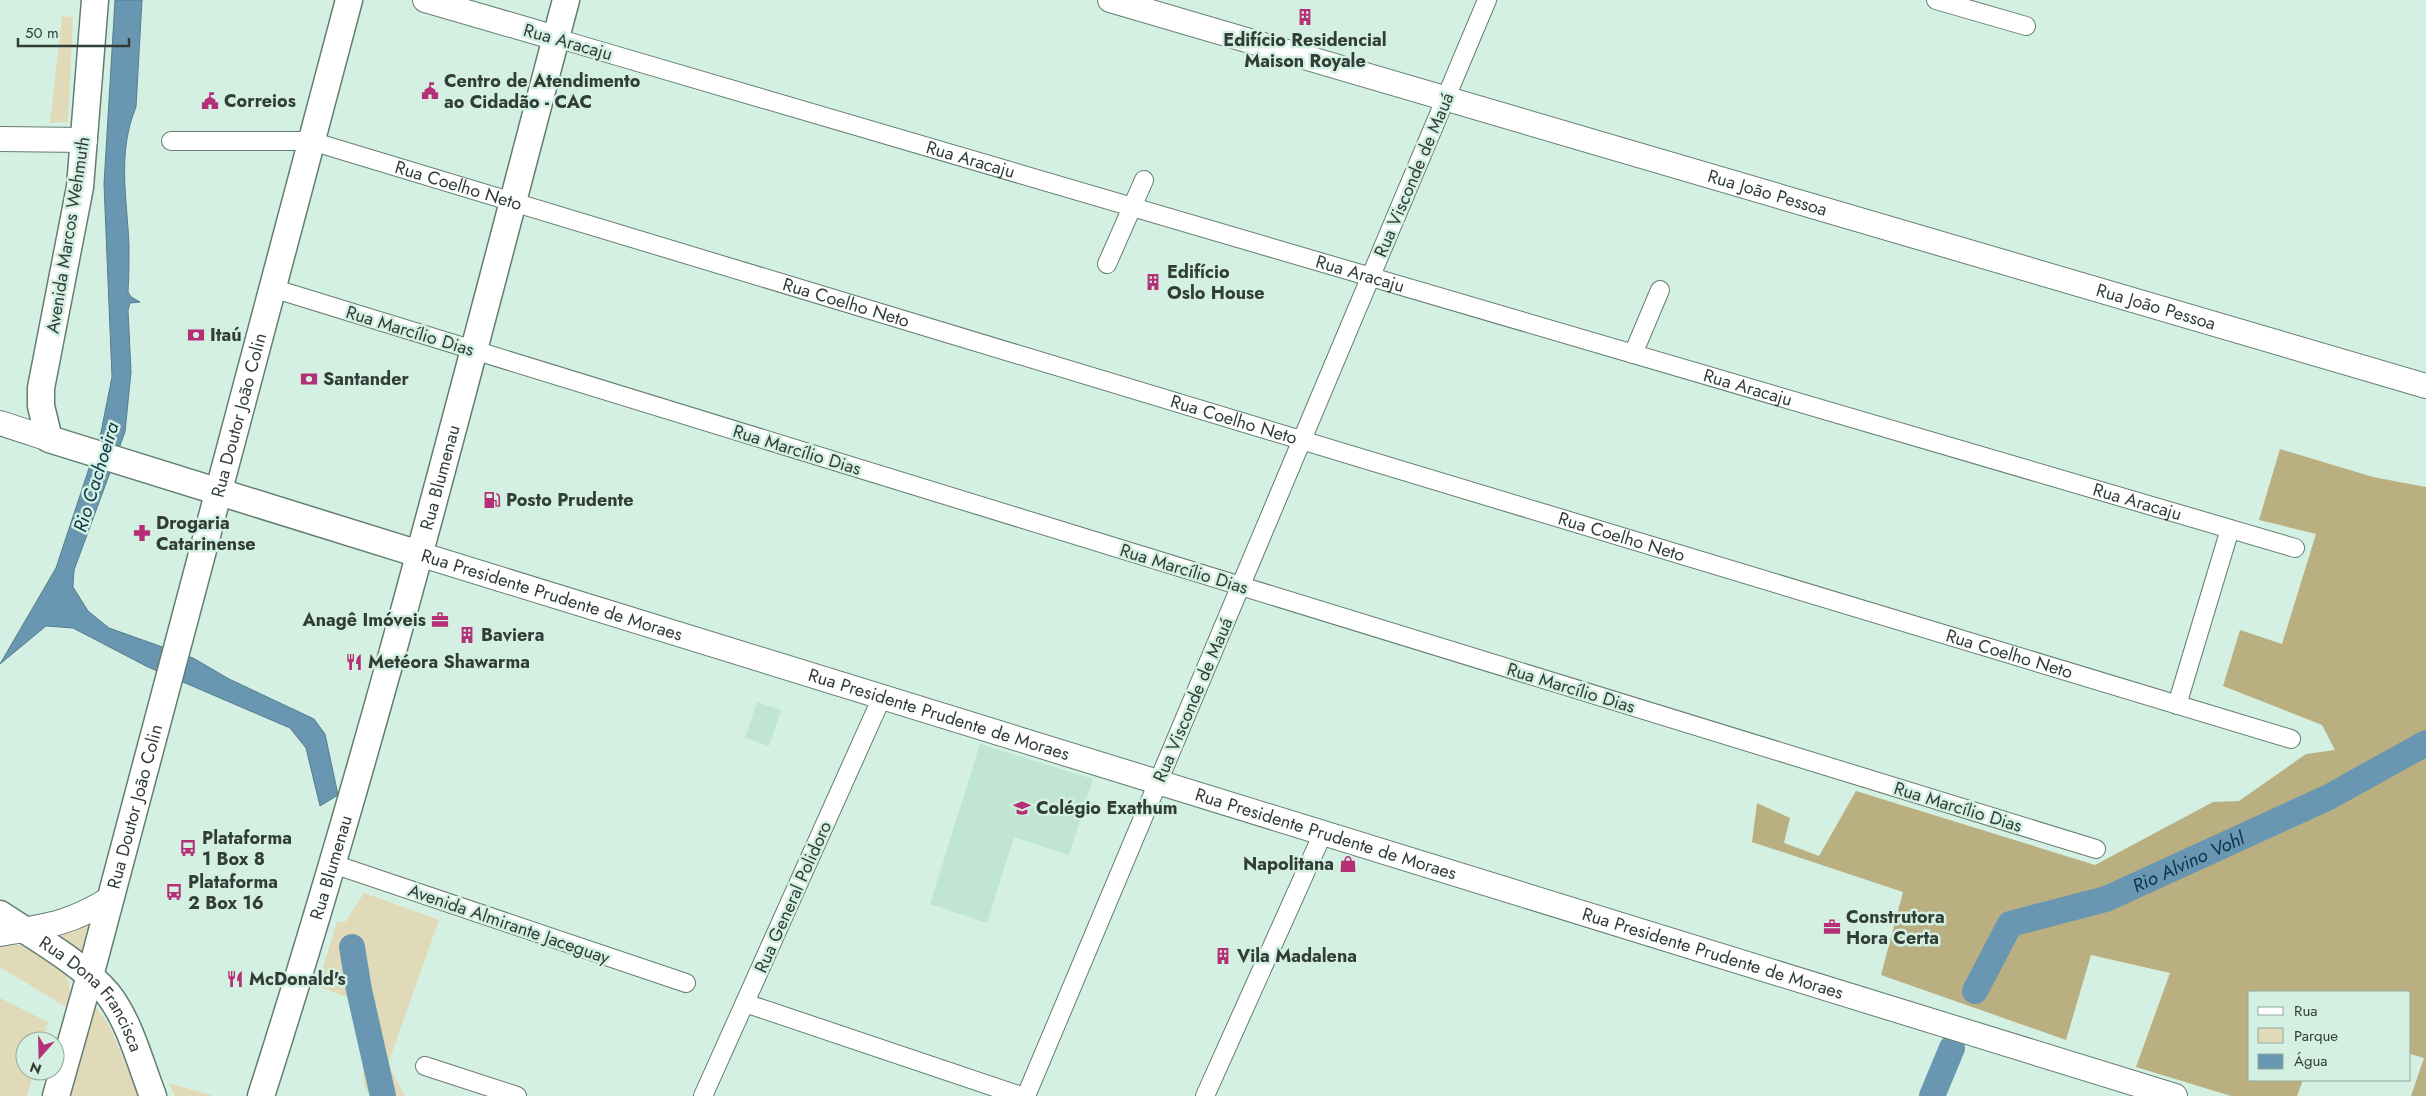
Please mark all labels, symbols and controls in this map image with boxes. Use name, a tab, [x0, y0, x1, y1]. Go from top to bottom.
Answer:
building icon: Edifício Residencial Maison Royale	[1295, 7, 1315, 27]
scale bar	[18, 15, 129, 47]
street label: Rua Aracaju	[520, 17, 616, 67]
text: 50 m	[25, 22, 59, 44]
place label: Edifício Residencial Maison Royale	[1223, 27, 1387, 74]
place label: Centro de Atendimento ao Cidadão - CAC	[444, 68, 641, 115]
public building icon: Centro de Atendimento ao Cidadão - CAC	[420, 81, 440, 101]
place label: Correios	[224, 88, 296, 114]
street label: Rua Visconde de Mauá	[1368, 89, 1460, 261]
public building icon: Correios	[200, 91, 220, 111]
street label: Rua Aracaju	[923, 134, 1018, 185]
street label: Avenida Marcos Wehmuth	[40, 135, 96, 335]
street label: Rua Coelho Neto	[392, 154, 525, 217]
street label: Rua João Pessoa	[1704, 163, 1830, 223]
street label: Rua Aracaju	[1313, 248, 1408, 299]
place label: Edifício Oslo House	[1167, 259, 1265, 306]
street label: Rua Coelho Neto	[780, 271, 913, 334]
building icon: Edifício Oslo House	[1143, 272, 1163, 292]
street label: Rua João Pessoa	[2093, 277, 2219, 337]
street label: Rua Marcílio Dias	[343, 299, 477, 363]
place label: Itaú	[210, 322, 242, 348]
bank icon: Itaú	[186, 325, 206, 345]
street label: Rua Doutor João Colin	[205, 330, 273, 500]
street label: Rua Aracaju	[1700, 362, 1795, 413]
place label: Santander	[323, 366, 409, 392]
bank icon: Santander	[299, 369, 319, 389]
street label: Rua Coelho Neto	[1167, 388, 1301, 451]
water label: Rio Cachoeira	[66, 418, 126, 535]
street label: Rua Marcílio Dias	[730, 418, 864, 482]
street label: Rua Blumenau	[414, 422, 467, 533]
street label: Rua Aracaju	[2090, 476, 2185, 527]
place label: Posto Prudente	[506, 487, 634, 513]
fuel station icon: Posto Prudente	[482, 490, 502, 510]
street label: Rua Coelho Neto	[1555, 505, 1688, 568]
place label: Drogaria Catarinense	[156, 510, 256, 557]
pharmacy icon: Drogaria Catarinense	[132, 523, 152, 543]
street label: Rua Marcílio Dias	[1117, 537, 1251, 601]
street label: Rua Presidente Prudente de Moraes	[418, 542, 686, 648]
place label: Anagê Imóveis	[301, 607, 426, 633]
office icon: Anagê Imóveis	[430, 610, 450, 630]
street label: Rua Visconde de Mauá	[1147, 614, 1239, 786]
place label: Baviera	[481, 622, 544, 648]
street label: Rua Coelho Neto	[1943, 622, 2076, 685]
building icon: Baviera	[457, 625, 477, 645]
place label: Metéora Shawarma	[368, 649, 530, 675]
restaurant icon: Metéora Shawarma	[344, 652, 364, 672]
street label: Rua Marcílio Dias	[1504, 656, 1638, 720]
street label: Rua Presidente Prudente de Moraes	[805, 662, 1073, 767]
street label: Rua Doutor João Colin	[101, 721, 169, 892]
street label: Rua Marcílio Dias	[1891, 775, 2025, 839]
street label: Rua Presidente Prudente de Moraes	[1192, 781, 1460, 886]
place label: Colégio Exathum	[1036, 795, 1178, 821]
school or university icon: Colégio Exathum	[1012, 798, 1032, 818]
street label: Rua Blumenau	[303, 812, 359, 923]
street label: Rua General Polidoro	[748, 817, 838, 977]
water label: Rio Alvino Vohl	[2128, 824, 2249, 899]
place label: Plataforma 1 Box 8	[202, 825, 292, 872]
bus stop icon: Plataforma 1 Box 8	[178, 838, 198, 858]
place label: Napolitana	[1243, 851, 1334, 877]
shop icon: Napolitana	[1338, 854, 1358, 874]
place label: Plataforma 2 Box 16	[188, 869, 278, 916]
street label: Avenida Almirante Jaceguay	[405, 877, 613, 971]
bus stop icon: Plataforma 2 Box 16	[164, 882, 184, 902]
street label: Rua Presidente Prudente de Moraes	[1579, 901, 1847, 1006]
place label: Construtora Hora Certa	[1846, 904, 1945, 951]
office icon: Construtora Hora Certa	[1822, 917, 1842, 937]
street label: Rua Dona Francisca	[34, 930, 149, 1056]
place label: Vila Madalena	[1236, 943, 1357, 969]
building icon: Vila Madalena	[1213, 946, 1233, 966]
place label: McDonald's	[249, 966, 346, 992]
restaurant icon: McDonald's	[225, 969, 245, 989]
legend	[2248, 991, 2411, 1081]
text: Rua	[2294, 1000, 2318, 1022]
text: Parque	[2294, 1025, 2338, 1047]
north arrow	[15, 1031, 65, 1081]
text: Água	[2294, 1050, 2328, 1072]
text: N	[27, 1057, 44, 1080]

